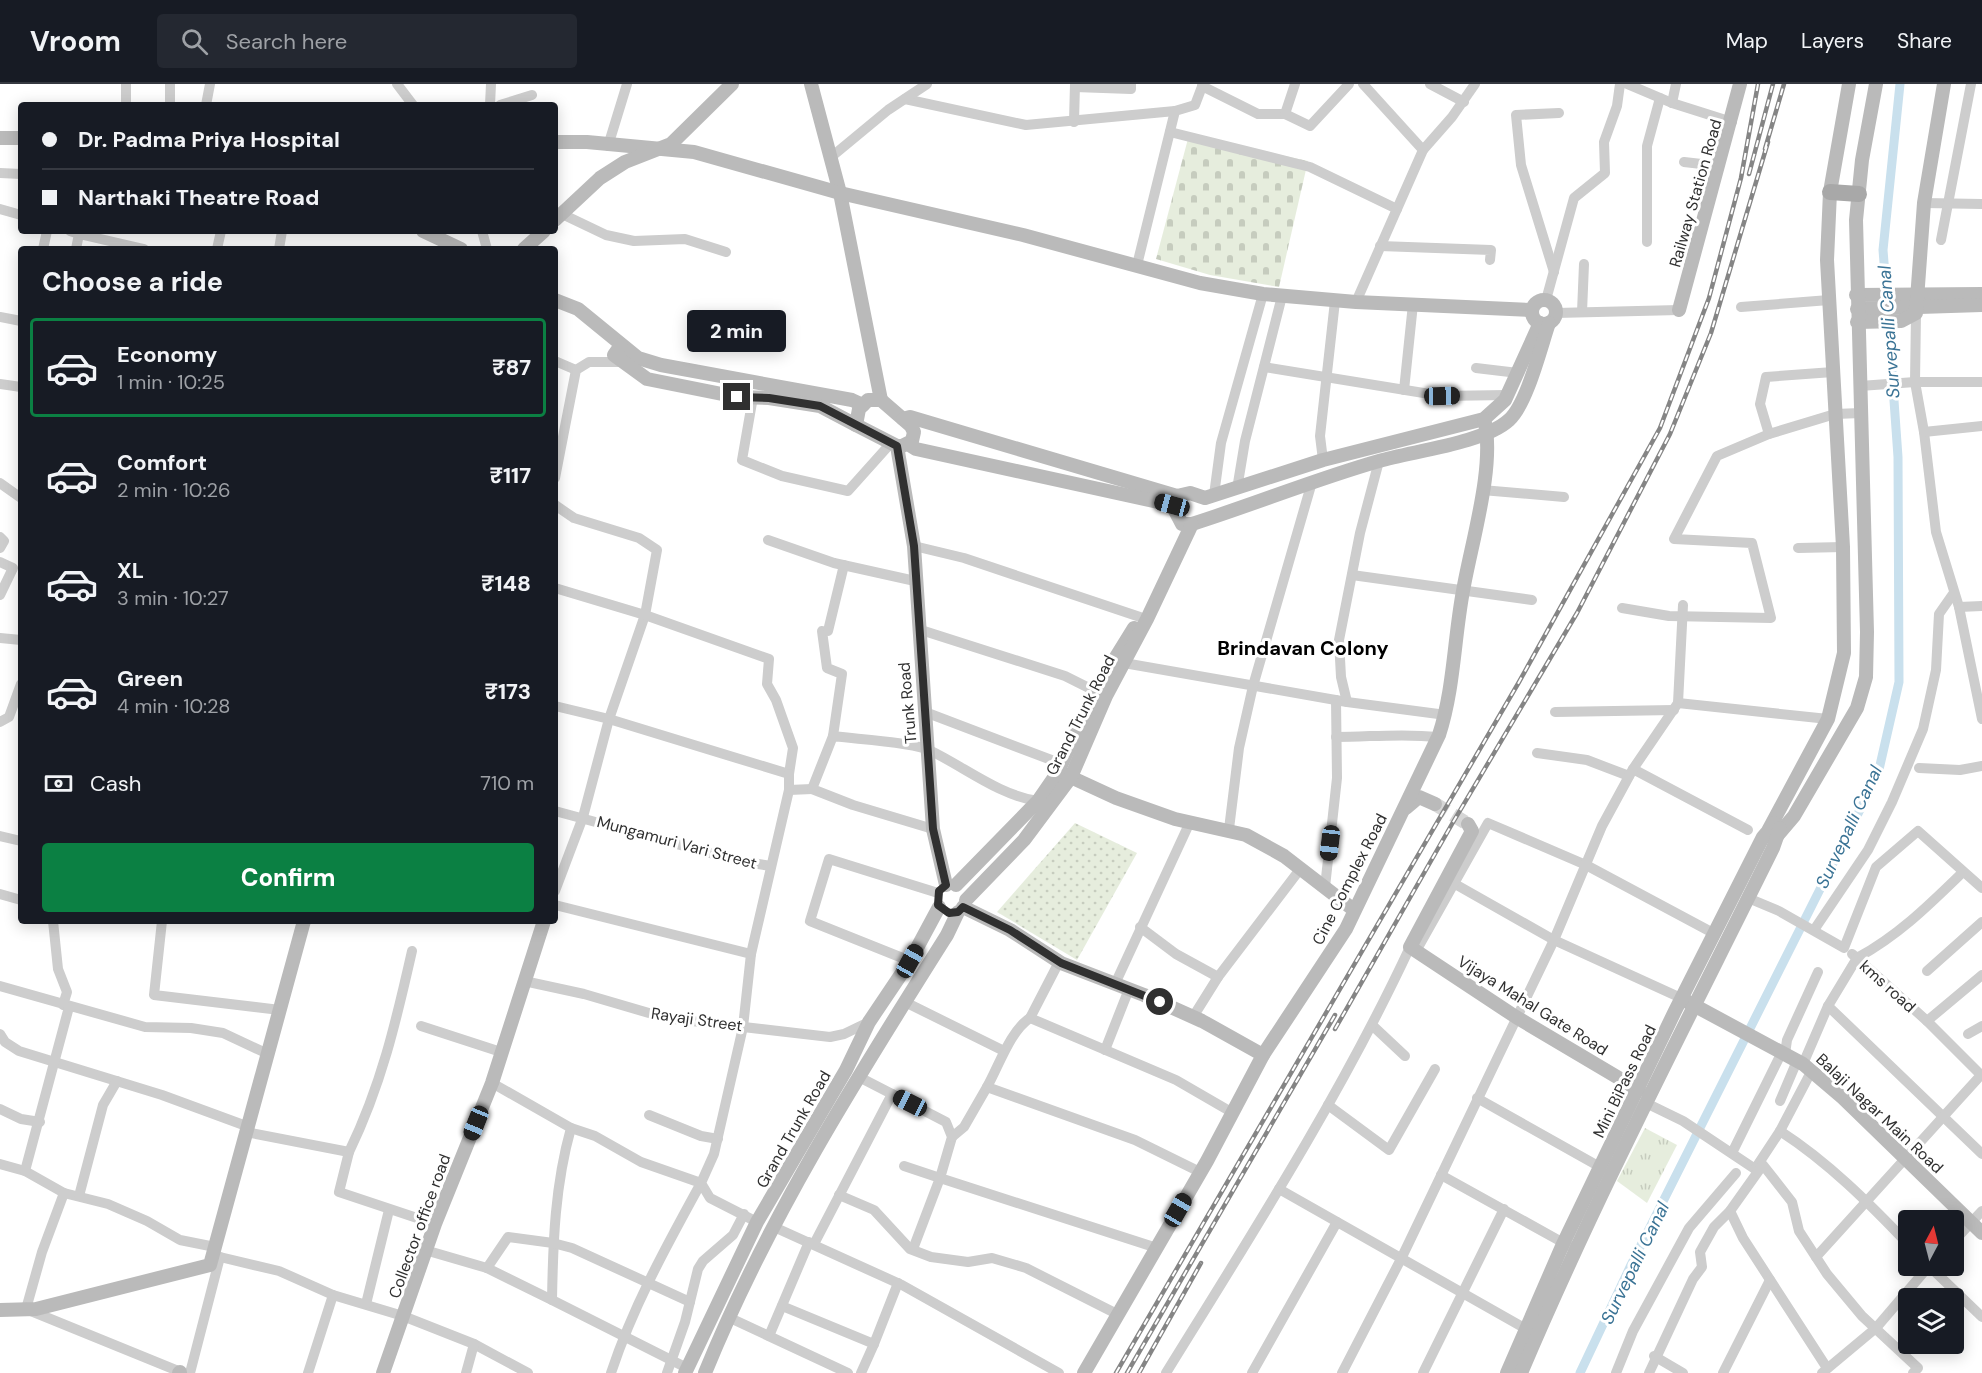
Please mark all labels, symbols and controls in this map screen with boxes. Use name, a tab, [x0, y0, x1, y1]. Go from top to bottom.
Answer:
search box	[157, 14, 577, 68]
text: Vroom	[30, 23, 121, 60]
icon: search	[178, 25, 211, 58]
text: Search here	[226, 27, 347, 56]
text: Map	[1726, 27, 1768, 55]
text: Layers	[1801, 27, 1864, 55]
text: Share	[1897, 27, 1952, 55]
street label: Railway Station Road	[1664, 117, 1727, 270]
text: Dr. Padma Priya Hospital	[78, 125, 340, 154]
text: Narthaki Theatre Road	[78, 183, 319, 212]
text: Choose a ride	[42, 264, 223, 299]
water label: Survepalli Canal	[1872, 264, 1906, 399]
callout: 2 min	[688, 310, 786, 352]
text: 2 min	[710, 318, 763, 344]
text: Economy	[117, 340, 217, 369]
icon: car	[45, 341, 99, 395]
text: ₹87	[492, 353, 531, 382]
text: 1 min · 10:25	[117, 369, 225, 395]
route end	[723, 383, 750, 410]
car	[1424, 387, 1460, 405]
text: Comfort	[117, 448, 207, 477]
icon: car	[45, 449, 99, 503]
text: ₹117	[489, 461, 531, 490]
text: 2 min · 10:26	[117, 477, 231, 503]
car	[1152, 492, 1192, 518]
text: XL	[117, 556, 144, 585]
icon: car	[45, 557, 99, 611]
text: ₹148	[481, 569, 531, 598]
text: 3 min · 10:27	[117, 585, 229, 611]
district label: Brindavan Colony	[1217, 635, 1389, 661]
street label: Grand Trunk Road	[1041, 652, 1120, 779]
street label: Trunk Road	[893, 661, 922, 745]
text: Green	[117, 664, 183, 693]
icon: car	[45, 665, 99, 719]
text: ₹173	[484, 677, 531, 706]
text: 4 min · 10:28	[117, 693, 230, 719]
water label: Survepalli Canal	[1810, 761, 1888, 892]
icon: cash	[42, 767, 75, 800]
text: Cash	[90, 769, 141, 798]
text: 710 m	[480, 770, 534, 796]
street label: Cine Complex Road	[1307, 810, 1392, 949]
street label: Mungamuri Vari Street	[595, 811, 759, 874]
car	[1319, 824, 1341, 862]
button: Confirm	[42, 843, 534, 912]
car	[893, 941, 927, 981]
street label: Vijaya Mahal Gate Road	[1454, 951, 1612, 1060]
street label: kms road	[1855, 956, 1920, 1017]
route start	[1146, 988, 1173, 1015]
street label: Rayaji Street	[650, 1003, 744, 1036]
street label: Mini BiPass Road	[1588, 1021, 1661, 1141]
street label: Balaji Nagar Main Road	[1811, 1049, 1948, 1178]
street label: Grand Trunk Road	[751, 1067, 836, 1192]
car	[890, 1087, 930, 1119]
car	[461, 1103, 491, 1143]
street label: Collector office road	[384, 1151, 455, 1301]
car	[1161, 1190, 1195, 1230]
water label: Survepalli Canal	[1595, 1197, 1675, 1328]
north arrow	[1898, 1210, 1964, 1276]
map controls	[1898, 1210, 1964, 1354]
button: layers	[1898, 1288, 1964, 1354]

